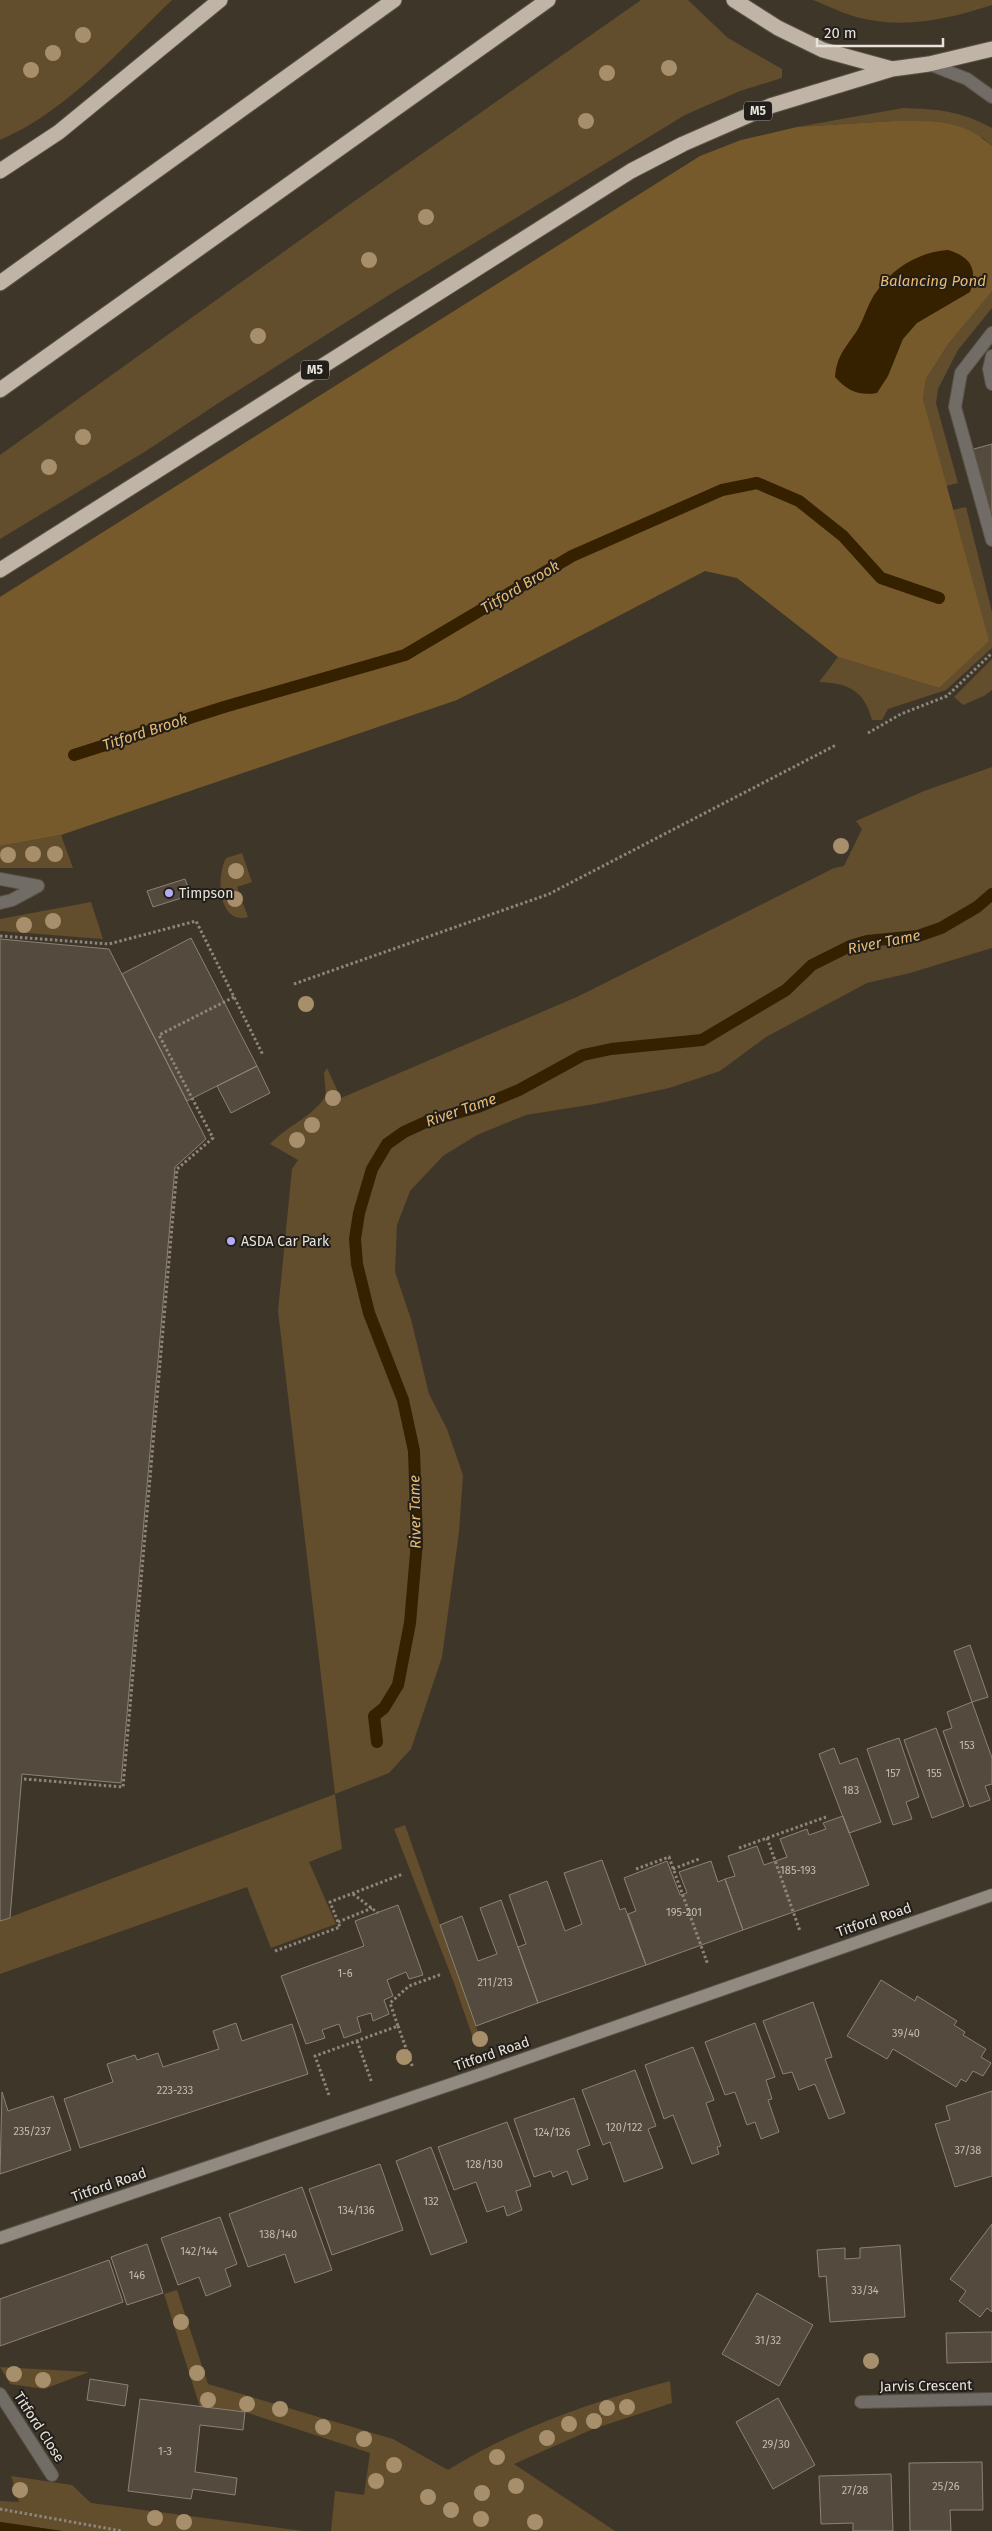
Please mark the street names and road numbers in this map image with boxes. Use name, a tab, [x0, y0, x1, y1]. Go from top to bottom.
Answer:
road number: M5	[744, 102, 772, 120]
road number: M5	[301, 360, 329, 380]
street label: Titford Road	[834, 1899, 914, 1941]
street label: Titford Road	[452, 2033, 532, 2075]
street label: Titford Road	[69, 2164, 149, 2206]
street label: Jarvis Crescent	[880, 2377, 973, 2395]
street label: Titford Close	[10, 2389, 68, 2465]

